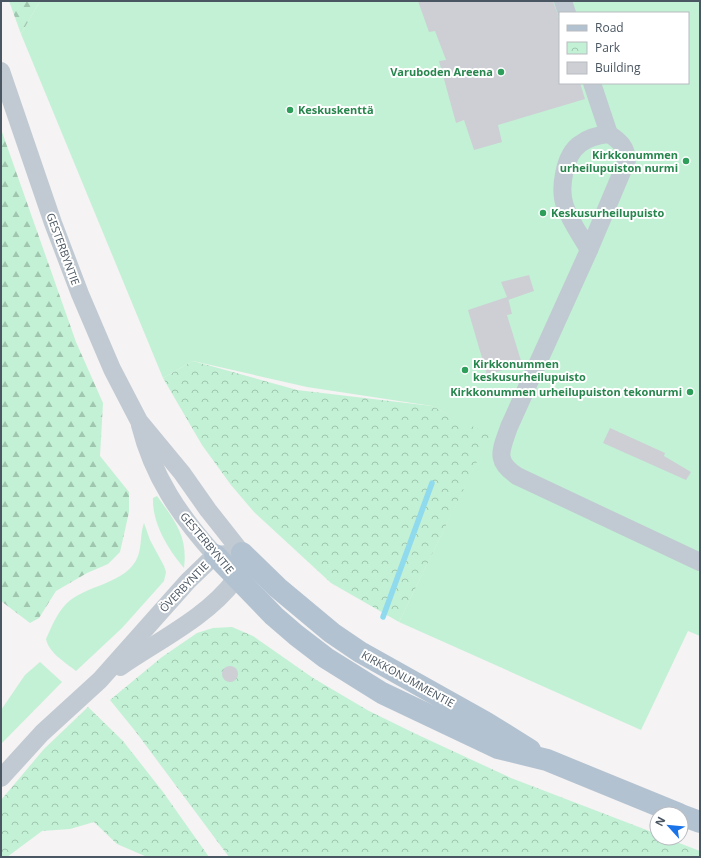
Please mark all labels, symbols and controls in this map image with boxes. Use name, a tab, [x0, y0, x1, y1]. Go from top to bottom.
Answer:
legend	[559, 12, 689, 84]
text: Road	[595, 19, 624, 36]
text: Park	[595, 39, 621, 56]
text: Building	[595, 59, 641, 76]
place label: Varuboden Areena	[390, 64, 493, 79]
marker: Varuboden Areena	[496, 67, 506, 77]
place label: Keskuskenttä	[298, 102, 374, 117]
marker: Keskuskenttä	[285, 105, 295, 115]
place label: Kirkkonummen urheilupuiston nurmi	[560, 147, 678, 175]
marker: Kirkkonummen urheilupuiston nurmi	[681, 156, 691, 166]
place label: Keskusurheilupuisto	[551, 205, 664, 220]
marker: Keskusurheilupuisto	[538, 208, 548, 218]
street label: GESTERBYNTIE	[43, 211, 83, 287]
place label: Kirkkonummen keskusurheilupuisto	[473, 356, 586, 384]
marker: Kirkkonummen keskusurheilupuisto	[460, 365, 470, 375]
place label: Kirkkonummen urheilupuiston tekonurmi	[450, 384, 682, 399]
marker: Kirkkonummen urheilupuiston tekonurmi	[685, 387, 695, 397]
street label: GESTERBYNTIE	[177, 509, 238, 577]
street label: ÖVERBYNTIE	[156, 558, 212, 615]
street label: KIRKKONUMMENTIE	[359, 647, 458, 710]
north arrow	[649, 806, 689, 846]
text: N	[651, 814, 668, 829]

